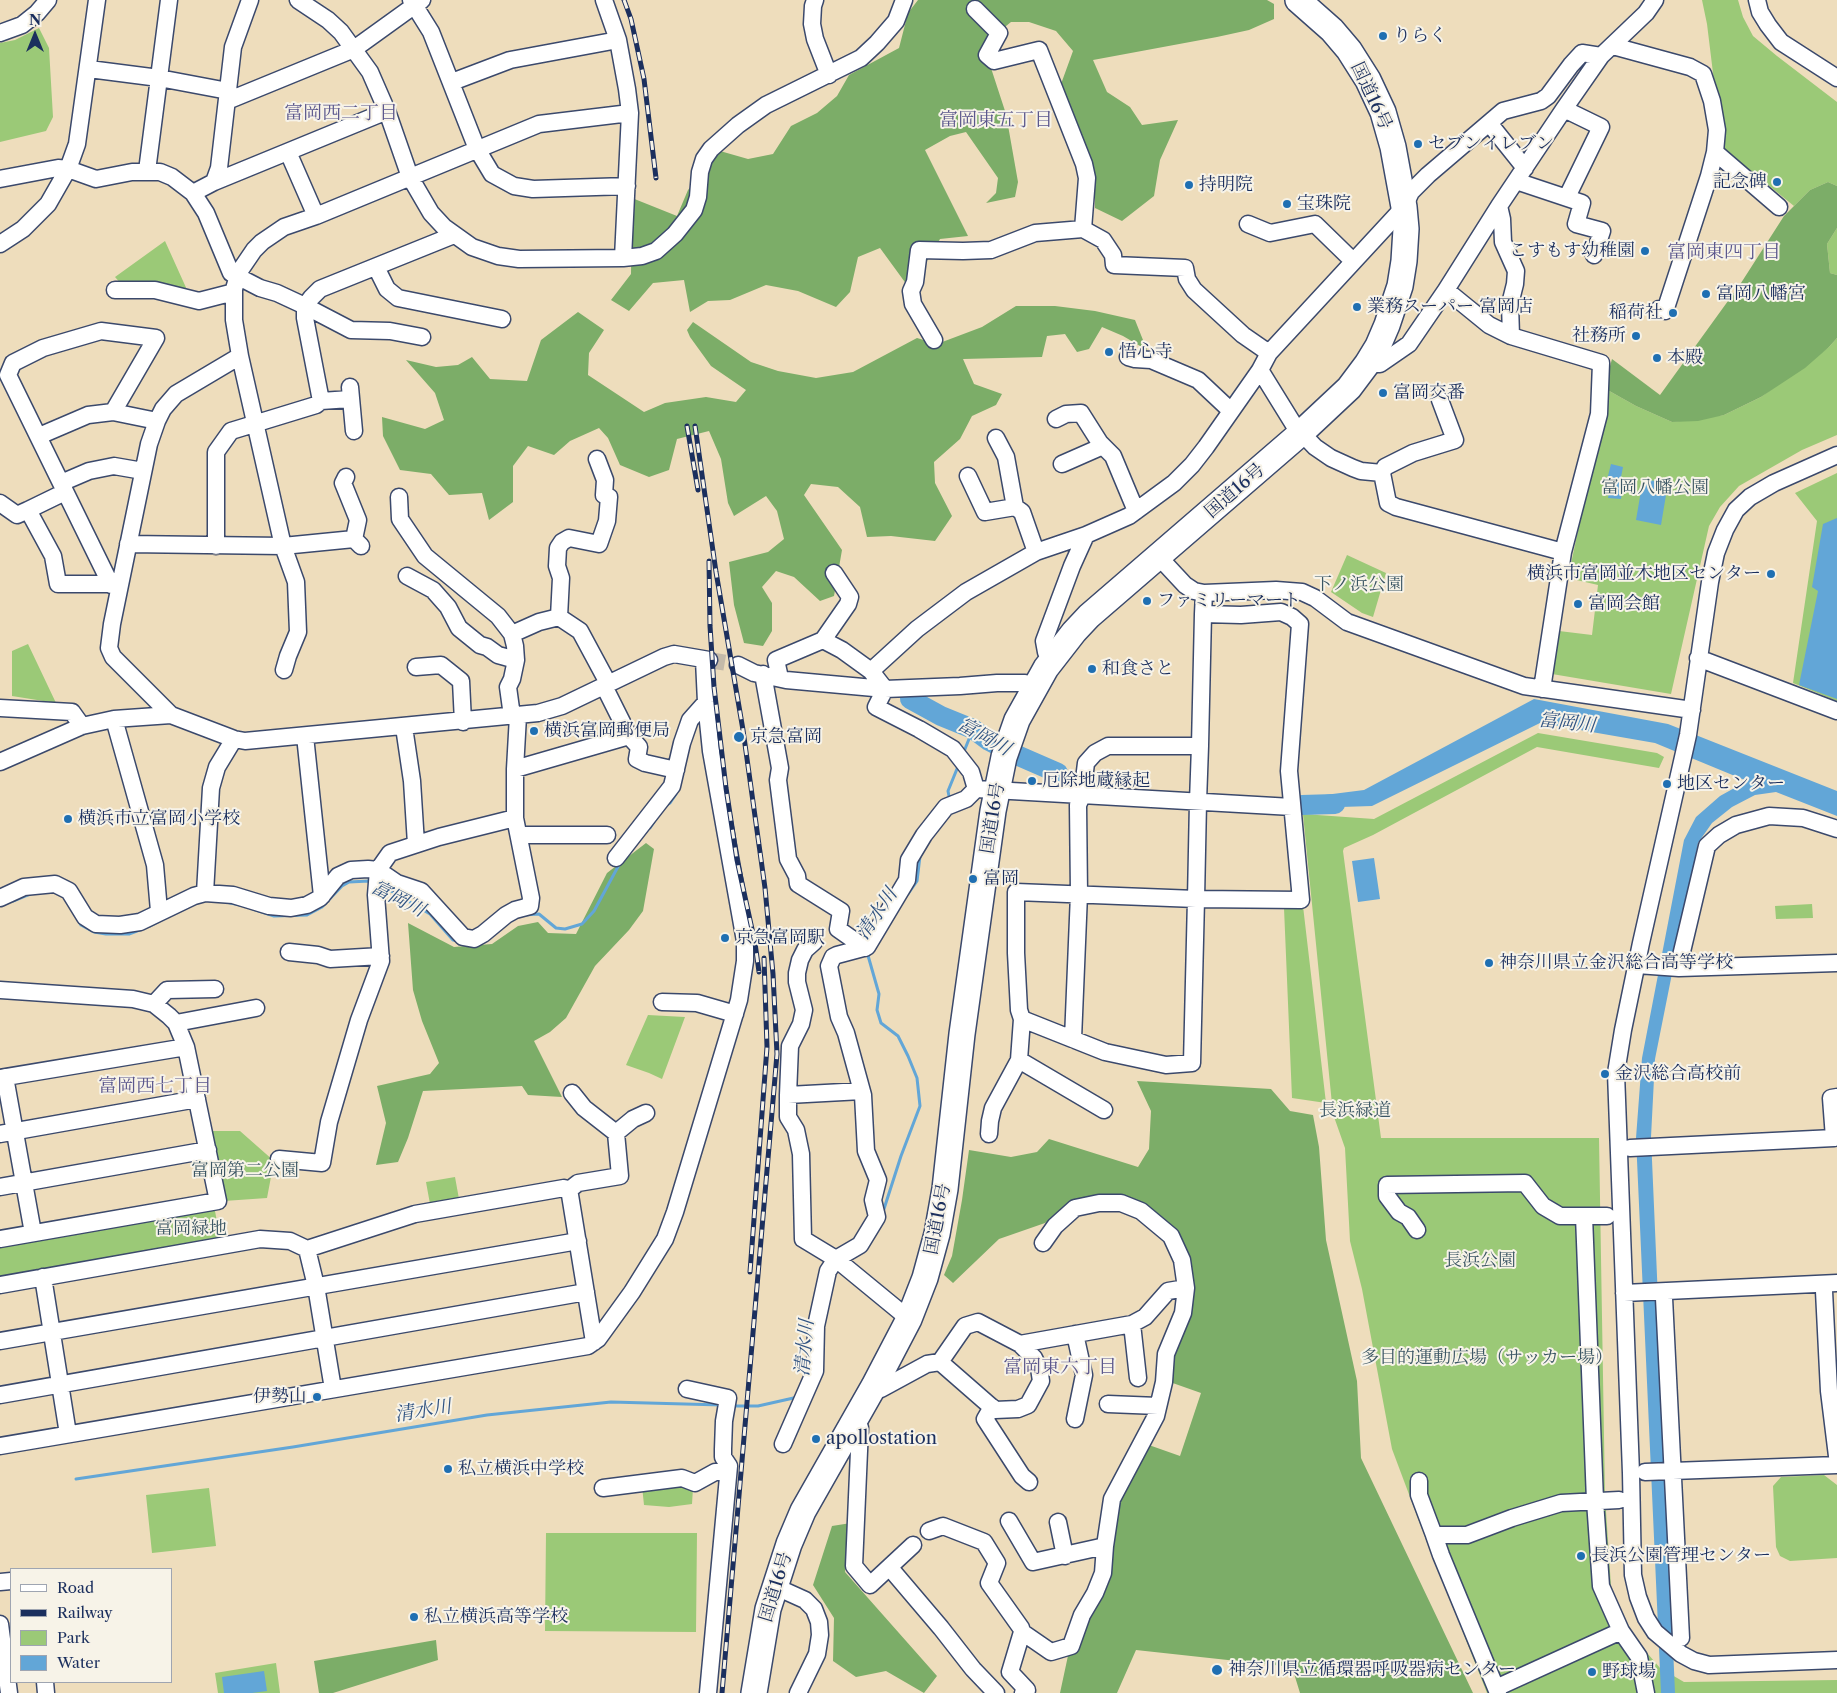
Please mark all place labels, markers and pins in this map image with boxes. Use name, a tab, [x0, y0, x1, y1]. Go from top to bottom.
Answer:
place label: りらく	[1393, 25, 1447, 47]
marker: りらく	[1377, 30, 1389, 42]
place label: セブンイレブン	[1428, 133, 1554, 155]
marker: セブンイレブン	[1412, 138, 1424, 150]
place label: 記念碑	[1713, 171, 1767, 193]
place label: 持明院	[1199, 174, 1253, 196]
marker: 記念碑	[1771, 176, 1783, 188]
marker: 持明院	[1183, 179, 1195, 191]
place label: 宝珠院	[1297, 193, 1351, 215]
marker: 宝珠院	[1281, 198, 1293, 210]
place label: こすもす幼稚園	[1509, 240, 1635, 262]
marker: こすもす幼稚園	[1639, 245, 1651, 257]
place label: 富岡八幡宮	[1716, 283, 1806, 305]
marker: 富岡八幡宮	[1700, 288, 1712, 300]
place label: 業務スーパー 富岡店	[1367, 296, 1533, 318]
marker: 業務スーパー 富岡店	[1351, 301, 1363, 313]
place label: 稲荷社	[1609, 302, 1663, 324]
marker: 稲荷社	[1667, 307, 1679, 319]
place label: 社務所	[1572, 325, 1626, 347]
marker: 社務所	[1630, 330, 1642, 342]
place label: 悟心寺	[1119, 341, 1173, 363]
marker: 悟心寺	[1103, 346, 1115, 358]
place label: 本殿	[1667, 347, 1703, 369]
marker: 本殿	[1651, 352, 1663, 364]
place label: 富岡交番	[1393, 382, 1465, 404]
marker: 富岡交番	[1377, 387, 1389, 399]
place label: 横浜市富岡並木地区センター	[1527, 563, 1761, 585]
marker: 横浜市富岡並木地区センター	[1765, 568, 1777, 580]
place label: ファミリーマート	[1157, 590, 1301, 612]
place label: 富岡会館	[1588, 593, 1660, 615]
marker: ファミリーマート	[1141, 595, 1153, 607]
marker: 富岡会館	[1572, 598, 1584, 610]
place label: 和食さと	[1102, 658, 1174, 680]
marker: 和食さと	[1086, 663, 1098, 675]
place label: 横浜富岡郵便局	[544, 720, 670, 742]
marker: 横浜富岡郵便局	[528, 725, 540, 737]
place label: 京急富岡	[750, 726, 822, 748]
marker: 京急富岡	[732, 730, 746, 744]
place label: 厄除地蔵縁起	[1042, 770, 1150, 792]
place label: 地区センター	[1677, 773, 1785, 795]
marker: 厄除地蔵縁起	[1026, 775, 1038, 787]
marker: 地区センター	[1661, 778, 1673, 790]
place label: 横浜市立富岡小学校	[78, 808, 240, 830]
marker: 横浜市立富岡小学校	[62, 813, 74, 825]
place label: 富岡	[983, 868, 1019, 890]
marker: 富岡	[967, 873, 979, 885]
place label: 京急富岡駅	[735, 927, 825, 949]
marker: 京急富岡駅	[719, 932, 731, 944]
place label: 神奈川県立金沢総合高等学校	[1499, 952, 1733, 974]
marker: 神奈川県立金沢総合高等学校	[1483, 957, 1495, 969]
place label: 金沢総合高校前	[1615, 1063, 1741, 1085]
marker: 金沢総合高校前	[1599, 1068, 1611, 1080]
place label: 伊勢山	[253, 1386, 307, 1408]
marker: 伊勢山	[311, 1391, 323, 1403]
place label: apollostation	[826, 1428, 937, 1450]
marker: apollostation	[810, 1433, 822, 1445]
place label: 私立横浜中学校	[458, 1458, 584, 1480]
marker: 私立横浜中学校	[442, 1463, 454, 1475]
place label: 長浜公園管理センター	[1591, 1545, 1771, 1567]
marker: 長浜公園管理センター	[1575, 1550, 1587, 1562]
place label: 私立横浜高等学校	[424, 1606, 568, 1628]
marker: 私立横浜高等学校	[408, 1611, 420, 1623]
place label: 神奈川県立循環器呼吸器病センター	[1228, 1659, 1516, 1681]
place label: 野球場	[1602, 1661, 1656, 1683]
marker: 神奈川県立循環器呼吸器病センター	[1210, 1663, 1224, 1677]
marker: 野球場	[1586, 1666, 1598, 1678]

